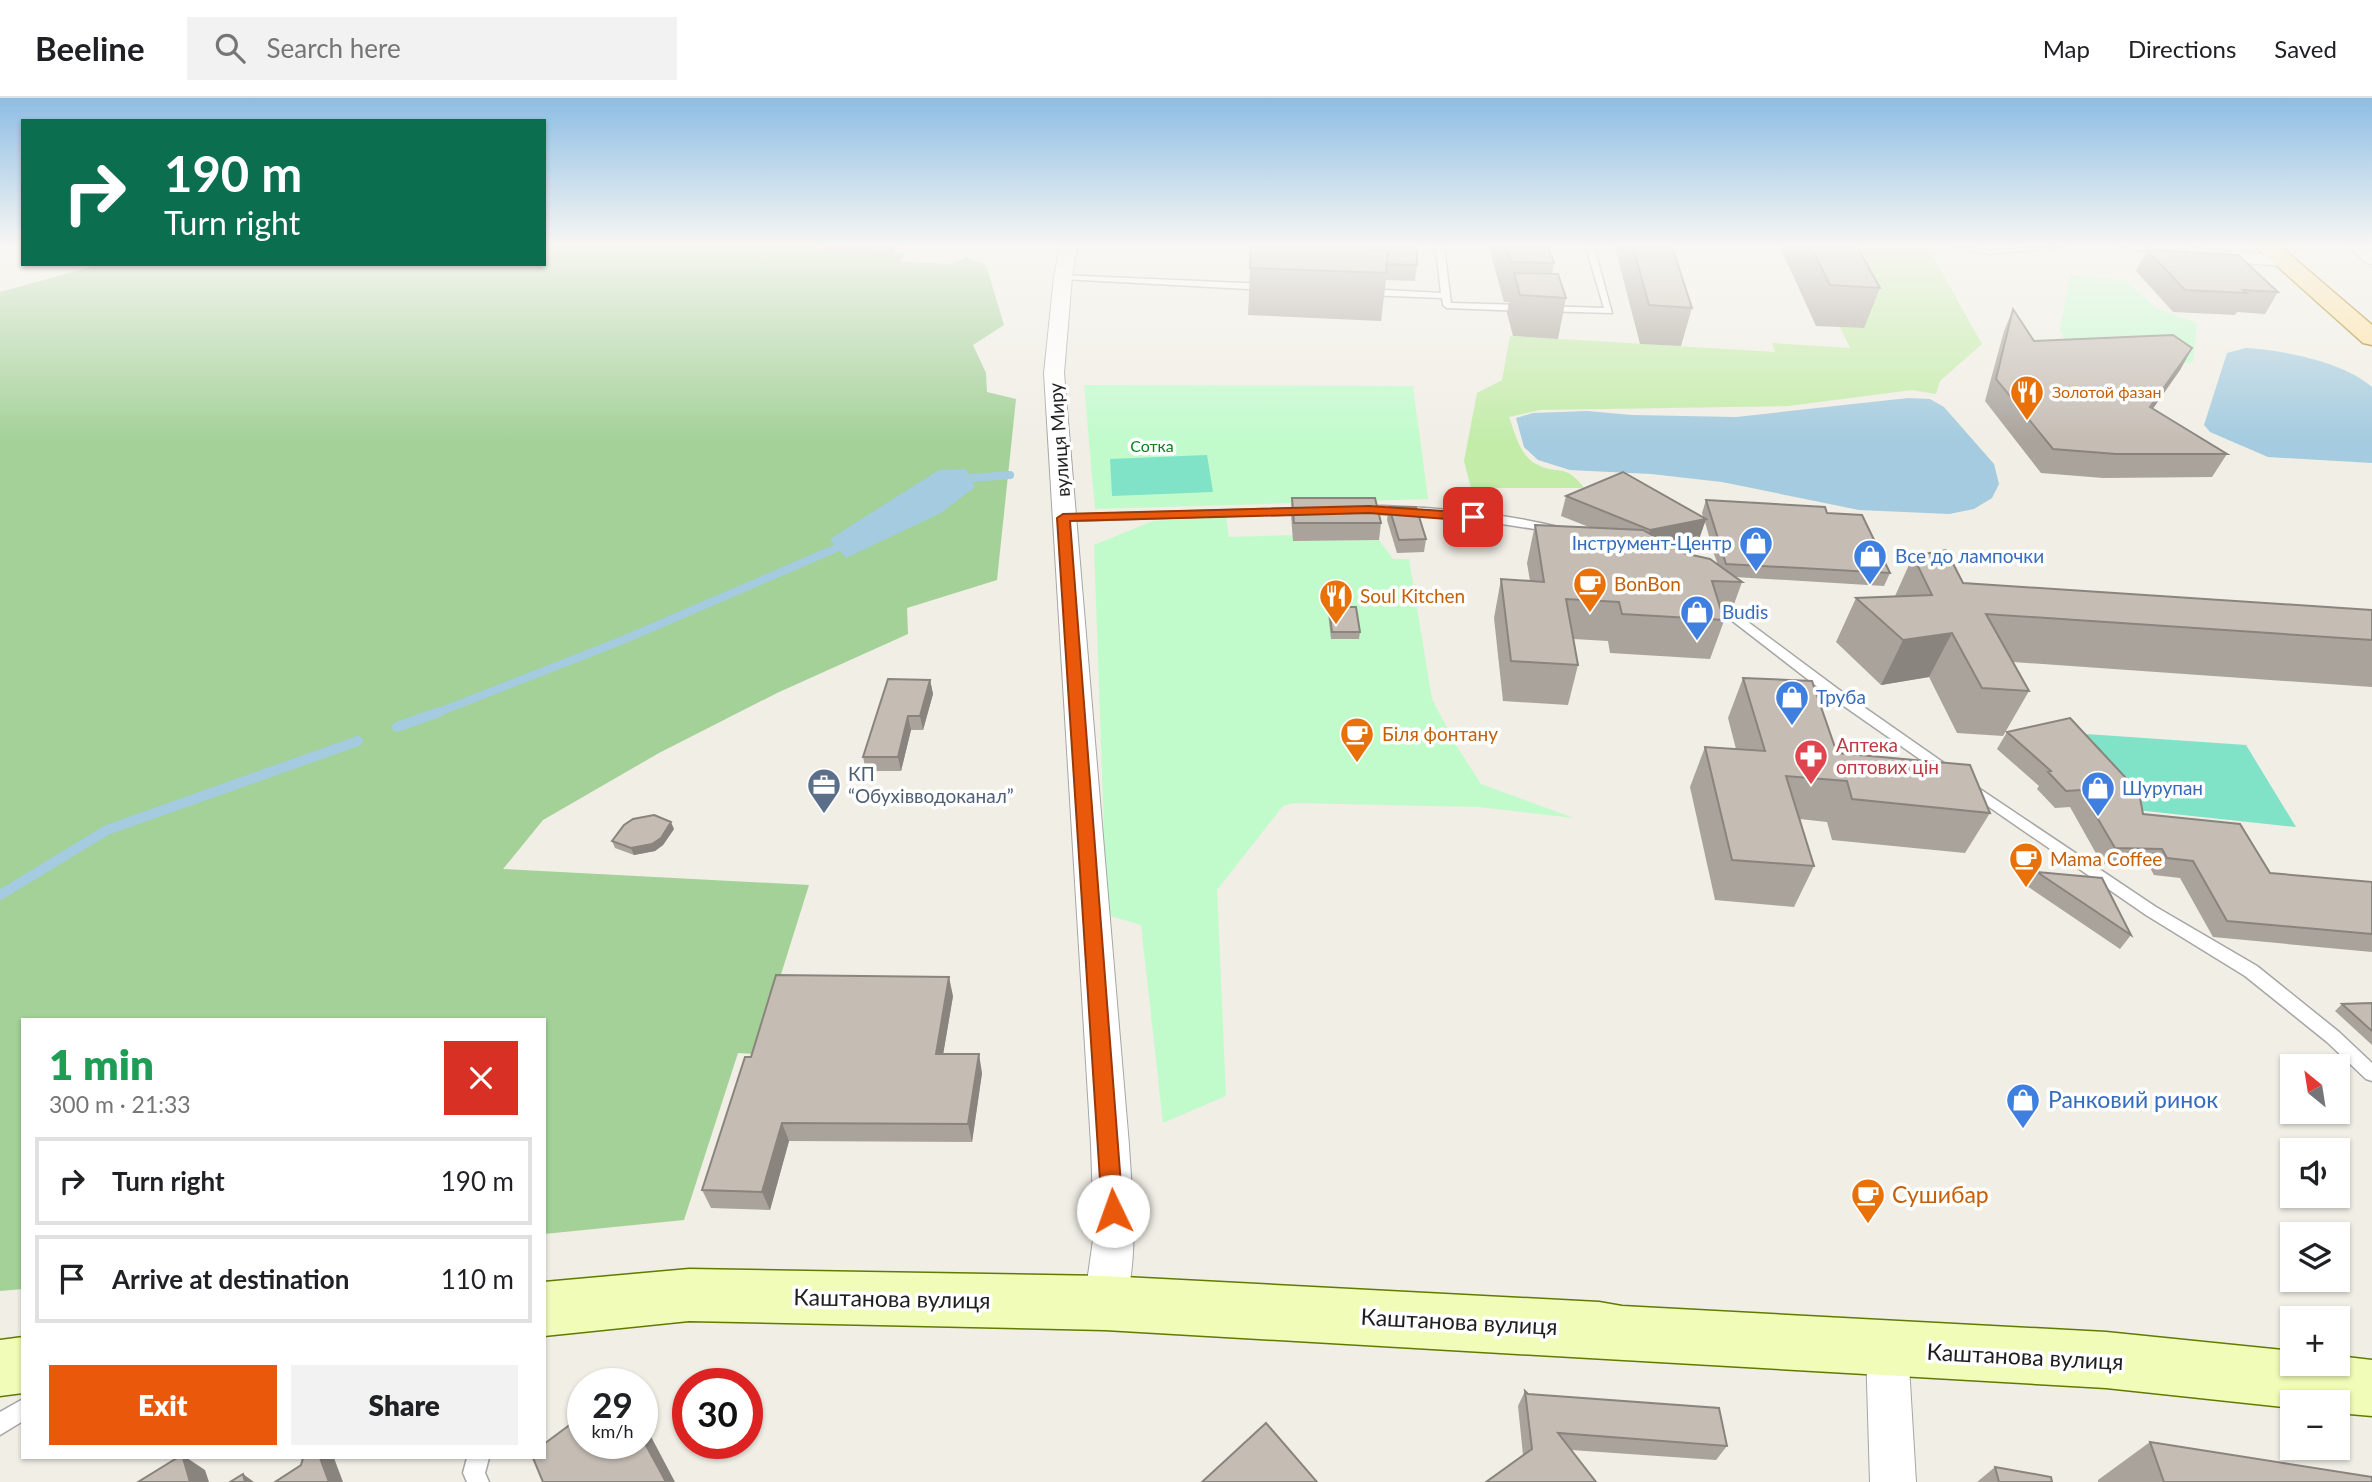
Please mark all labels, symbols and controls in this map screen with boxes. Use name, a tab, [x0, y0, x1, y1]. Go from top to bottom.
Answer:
search box	[187, 17, 677, 80]
text: Beeline	[35, 28, 145, 68]
icon: search	[211, 29, 249, 67]
text: Search here	[267, 32, 401, 64]
text: Map	[2043, 34, 2090, 63]
text: Directions	[2128, 34, 2236, 63]
text: Saved	[2274, 34, 2337, 63]
text: 190 m	[164, 144, 302, 202]
icon: right	[49, 147, 140, 238]
text: Turn right	[164, 203, 300, 242]
restaurant icon: Золотой фазан	[2008, 373, 2046, 422]
street label: вулиця Миру	[1043, 382, 1074, 498]
place label: Золотой фазан	[2052, 382, 2162, 401]
park label: Сотка	[1130, 436, 1174, 455]
pin	[1443, 487, 1503, 547]
icon: arrive	[1454, 498, 1492, 536]
shop icon: Інструмент-Центр	[1737, 524, 1775, 573]
place label: Інструмент-Центр	[1572, 531, 1732, 554]
shop icon: Все до лампочки	[1851, 537, 1889, 586]
place label: Все до лампочки	[1895, 544, 2044, 567]
cafe icon: BonBon	[1571, 565, 1609, 614]
place label: BonBon	[1614, 572, 1681, 595]
restaurant icon: Soul Kitchen	[1317, 577, 1355, 626]
place label: Soul Kitchen	[1360, 584, 1465, 607]
shop icon: Budis	[1678, 593, 1716, 642]
place label: Budis	[1722, 600, 1768, 623]
shop icon: Труба	[1773, 678, 1811, 727]
place label: Труба	[1816, 685, 1866, 708]
cafe icon: Біля фонтану	[1338, 715, 1376, 764]
place label: Біля фонтану	[1382, 722, 1498, 745]
place label: Аптека оптових цін	[1836, 733, 1939, 778]
pharmacy icon: Аптека оптових цін	[1792, 737, 1830, 786]
place label: КП “Обухівводоканал”	[848, 762, 1014, 807]
office icon: КП “Обухівводоканал”	[805, 766, 843, 815]
shop icon: Шурупан	[2079, 769, 2117, 818]
place label: Шурупан	[2122, 776, 2203, 799]
cafe icon: Mama Coffee	[2007, 840, 2045, 889]
place label: Mama Coffee	[2050, 847, 2162, 870]
text: 1 min	[49, 1039, 154, 1089]
button: close	[444, 1041, 518, 1115]
north arrow	[2280, 1054, 2350, 1124]
map controls	[2280, 1054, 2350, 1460]
shop icon: Ранковий ринок	[2004, 1081, 2042, 1130]
place label: Ранковий ринок	[2048, 1085, 2218, 1113]
text: 300 m · 21:33	[49, 1090, 191, 1118]
button: sound	[2280, 1138, 2350, 1208]
icon: right	[53, 1162, 91, 1200]
text: Turn right	[112, 1165, 225, 1197]
text: 190 m	[441, 1165, 514, 1197]
position arrow	[1076, 1174, 1150, 1248]
cafe icon: Сушибар	[1849, 1176, 1887, 1225]
place label: Сушибар	[1892, 1180, 1989, 1208]
button: layers	[2280, 1222, 2350, 1292]
icon: arrive	[53, 1260, 91, 1298]
text: Arrive at destination	[112, 1263, 349, 1295]
text: 110 m	[441, 1263, 514, 1295]
street label: Каштанова вулиця	[793, 1282, 991, 1314]
street label: Каштанова вулиця	[1360, 1302, 1558, 1340]
button: +	[2280, 1306, 2350, 1376]
street label: Каштанова вулиця	[1926, 1337, 2124, 1375]
button: Exit	[49, 1365, 277, 1445]
button: Share	[291, 1365, 518, 1445]
speed limit sign: 30	[672, 1368, 763, 1459]
text: 29	[592, 1383, 633, 1425]
button: −	[2280, 1390, 2350, 1460]
text: km/h	[591, 1420, 634, 1442]

